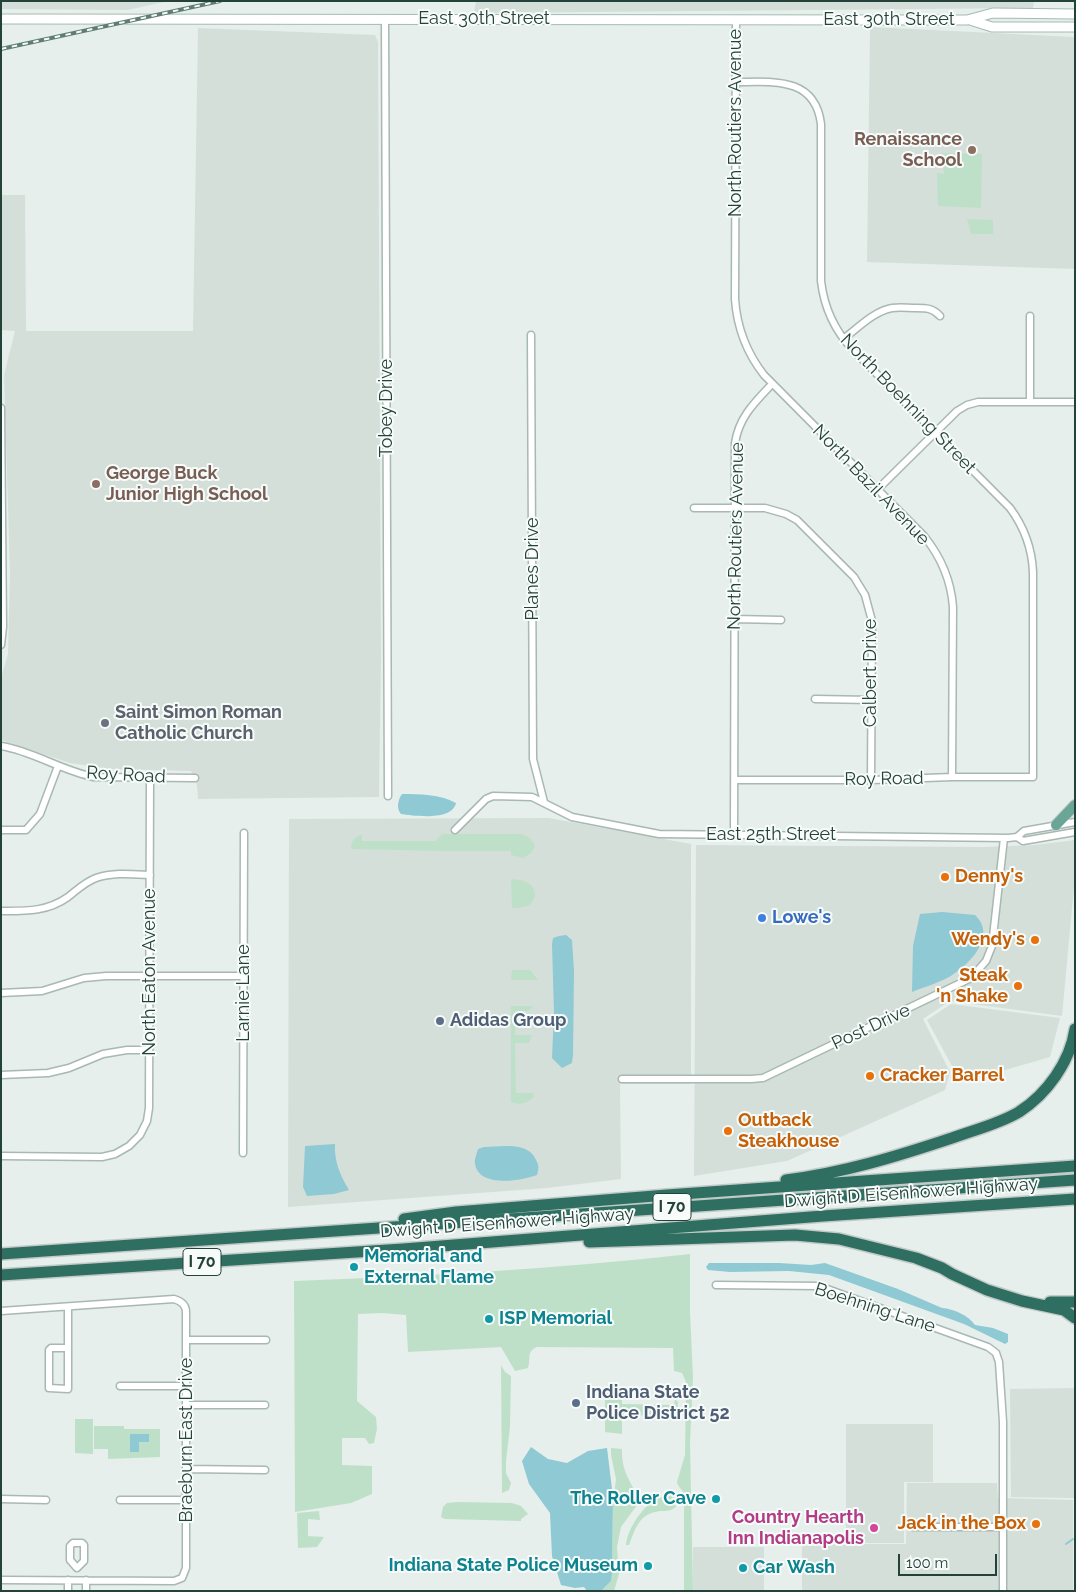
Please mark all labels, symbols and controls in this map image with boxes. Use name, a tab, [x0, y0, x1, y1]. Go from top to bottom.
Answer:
street label: East 30th Street	[418, 8, 550, 30]
street label: East 30th Street	[823, 9, 955, 31]
street label: North Routiers Avenue	[725, 29, 747, 217]
place label: Renaissance School	[854, 129, 962, 172]
marker: Renaissance School	[966, 144, 978, 156]
street label: North Boehning Street	[836, 330, 980, 478]
street label: Tobey Drive	[376, 359, 398, 457]
street label: North Bazil Avenue	[808, 420, 934, 550]
street label: North Routiers Avenue	[724, 442, 748, 630]
place label: George Buck Junior High School	[106, 463, 268, 506]
marker: George Buck Junior High School	[90, 478, 102, 490]
street label: Planes Drive	[522, 517, 544, 621]
street label: Calbert Drive	[860, 619, 882, 727]
place label: Saint Simon Roman Catholic Church	[115, 702, 282, 744]
marker: Saint Simon Roman Catholic Church	[99, 717, 111, 729]
street label: Roy Road	[86, 762, 166, 788]
street label: Roy Road	[844, 768, 924, 790]
street label: East 25th Street	[706, 824, 836, 846]
place label: Denny's	[955, 866, 1023, 888]
marker: Denny's	[939, 871, 951, 883]
street label: North Eaton Avenue	[139, 888, 161, 1056]
place label: Lowe's	[772, 907, 831, 929]
marker: Lowe's	[756, 912, 768, 924]
place label: Wendy's	[951, 929, 1025, 951]
marker: Wendy's	[1029, 934, 1041, 946]
street label: Larnie Lane	[233, 944, 255, 1042]
place label: Steak 'n Shake	[936, 965, 1008, 1008]
marker: Steak 'n Shake	[1012, 980, 1024, 992]
street label: Post Drive	[828, 999, 914, 1055]
place label: Adidas Group	[450, 1010, 567, 1032]
marker: Adidas Group	[434, 1015, 446, 1027]
place label: Cracker Barrel	[880, 1065, 1004, 1087]
marker: Cracker Barrel	[864, 1070, 876, 1082]
place label: Outback Steakhouse	[738, 1110, 839, 1152]
marker: Outback Steakhouse	[722, 1125, 734, 1137]
street label: Dwight D Eisenhower Highway	[783, 1173, 1039, 1213]
road number: I 70	[653, 1194, 691, 1220]
street label: Dwight D Eisenhower Highway	[379, 1203, 635, 1243]
place label: Memorial and External Flame	[364, 1246, 494, 1288]
road number: I 70	[183, 1248, 221, 1276]
marker: Memorial and External Flame	[348, 1261, 360, 1273]
street label: Boehning Lane	[812, 1278, 938, 1338]
place label: ISP Memorial	[499, 1308, 612, 1330]
marker: ISP Memorial	[483, 1313, 495, 1325]
street label: Braeburn East Drive	[176, 1358, 198, 1522]
place label: Indiana State Police District 52	[586, 1382, 730, 1425]
marker: Indiana State Police District 52	[570, 1397, 582, 1409]
place label: The Roller Cave	[570, 1488, 706, 1510]
marker: The Roller Cave	[710, 1493, 722, 1505]
place label: Country Hearth Inn Indianapolis	[728, 1507, 864, 1550]
place label: Jack in the Box	[898, 1513, 1026, 1535]
marker: Jack in the Box	[1030, 1518, 1042, 1530]
marker: Country Hearth Inn Indianapolis	[868, 1522, 880, 1534]
scale bar	[901, 1544, 1000, 1576]
text: 100 m	[906, 1554, 948, 1572]
place label: Indiana State Police Museum	[388, 1555, 638, 1577]
place label: Car Wash	[753, 1557, 835, 1579]
marker: Indiana State Police Museum	[642, 1560, 654, 1572]
marker: Car Wash	[737, 1562, 749, 1574]

